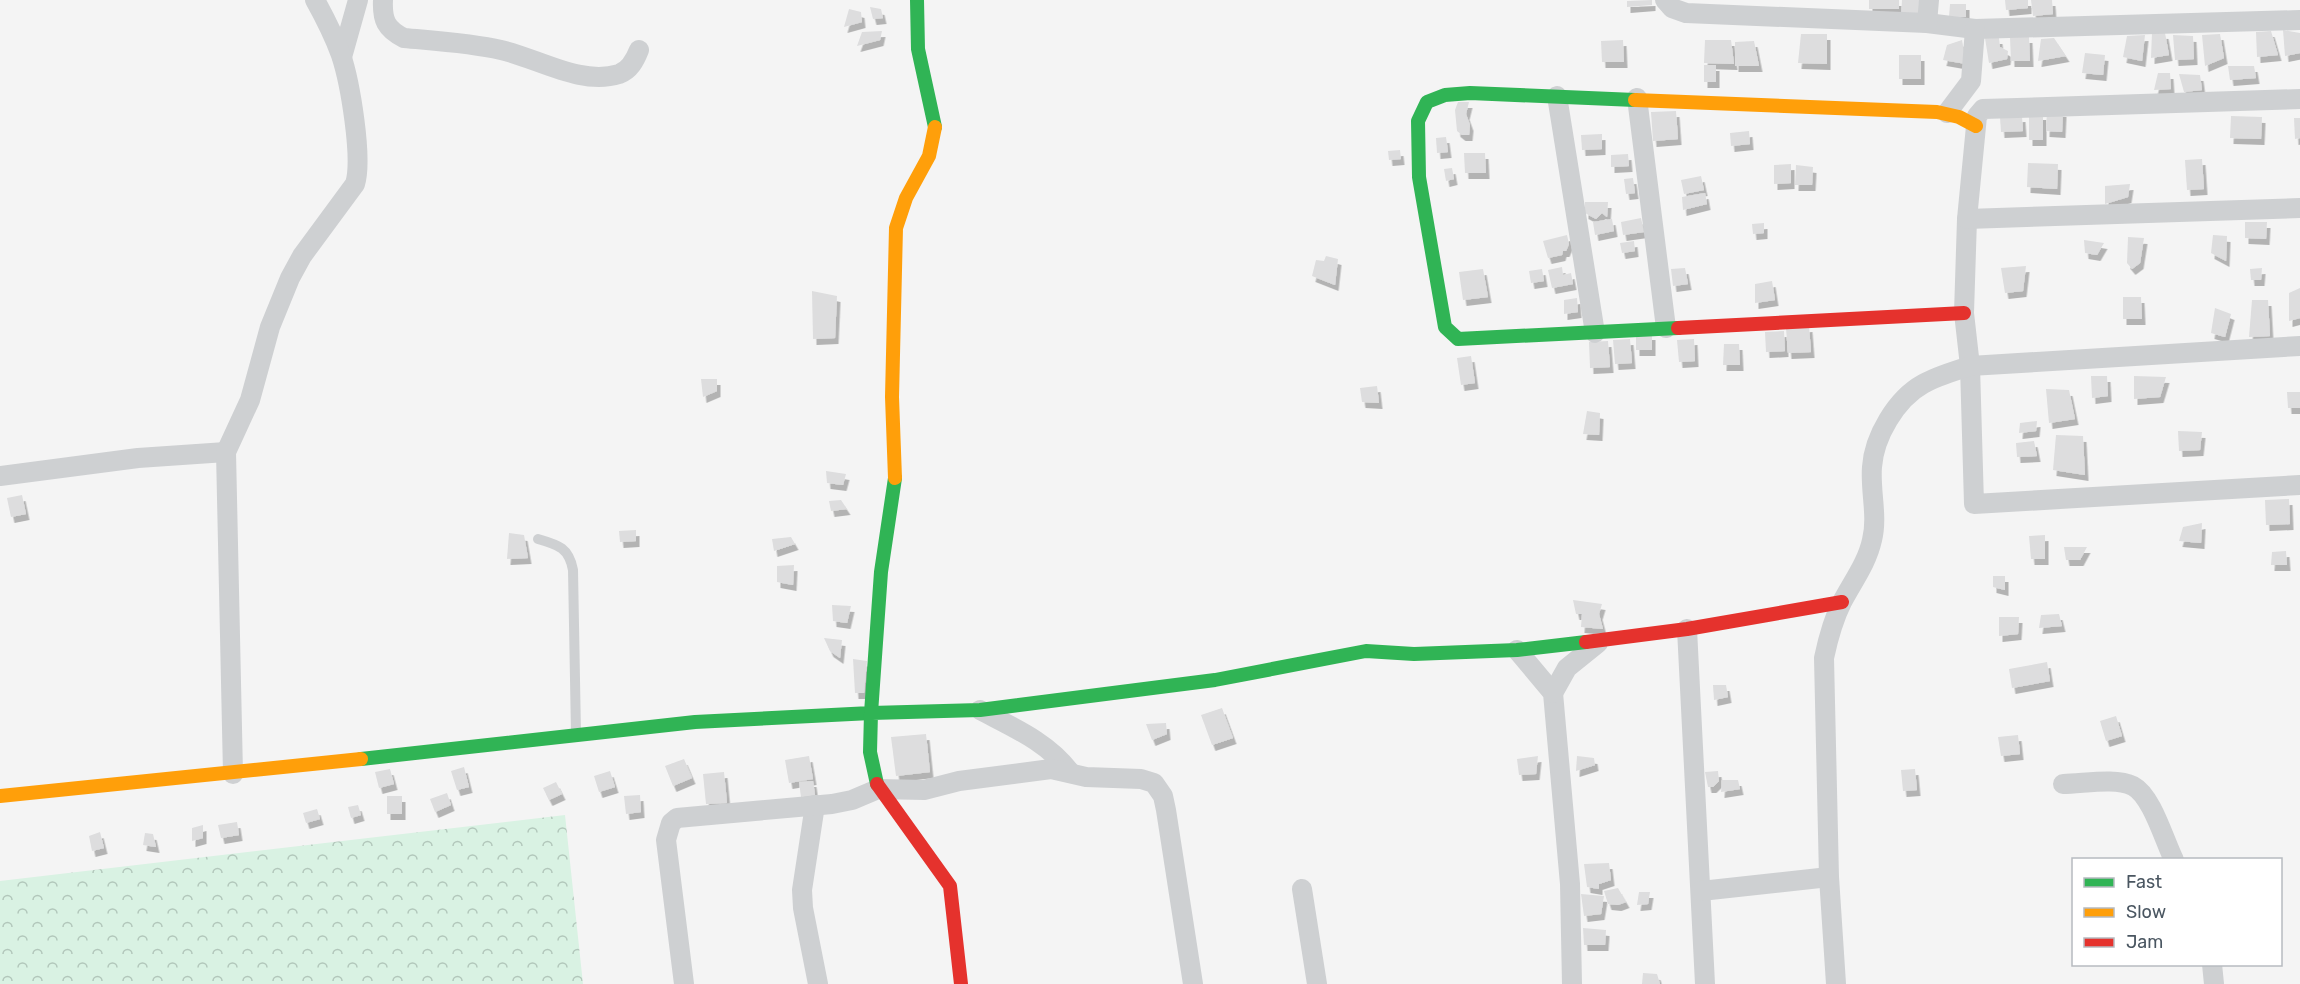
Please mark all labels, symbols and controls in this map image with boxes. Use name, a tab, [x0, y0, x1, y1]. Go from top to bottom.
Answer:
legend	[2072, 858, 2282, 966]
text: Fast	[2126, 871, 2162, 893]
text: Slow	[2126, 901, 2166, 923]
text: Jam	[2126, 931, 2163, 953]

